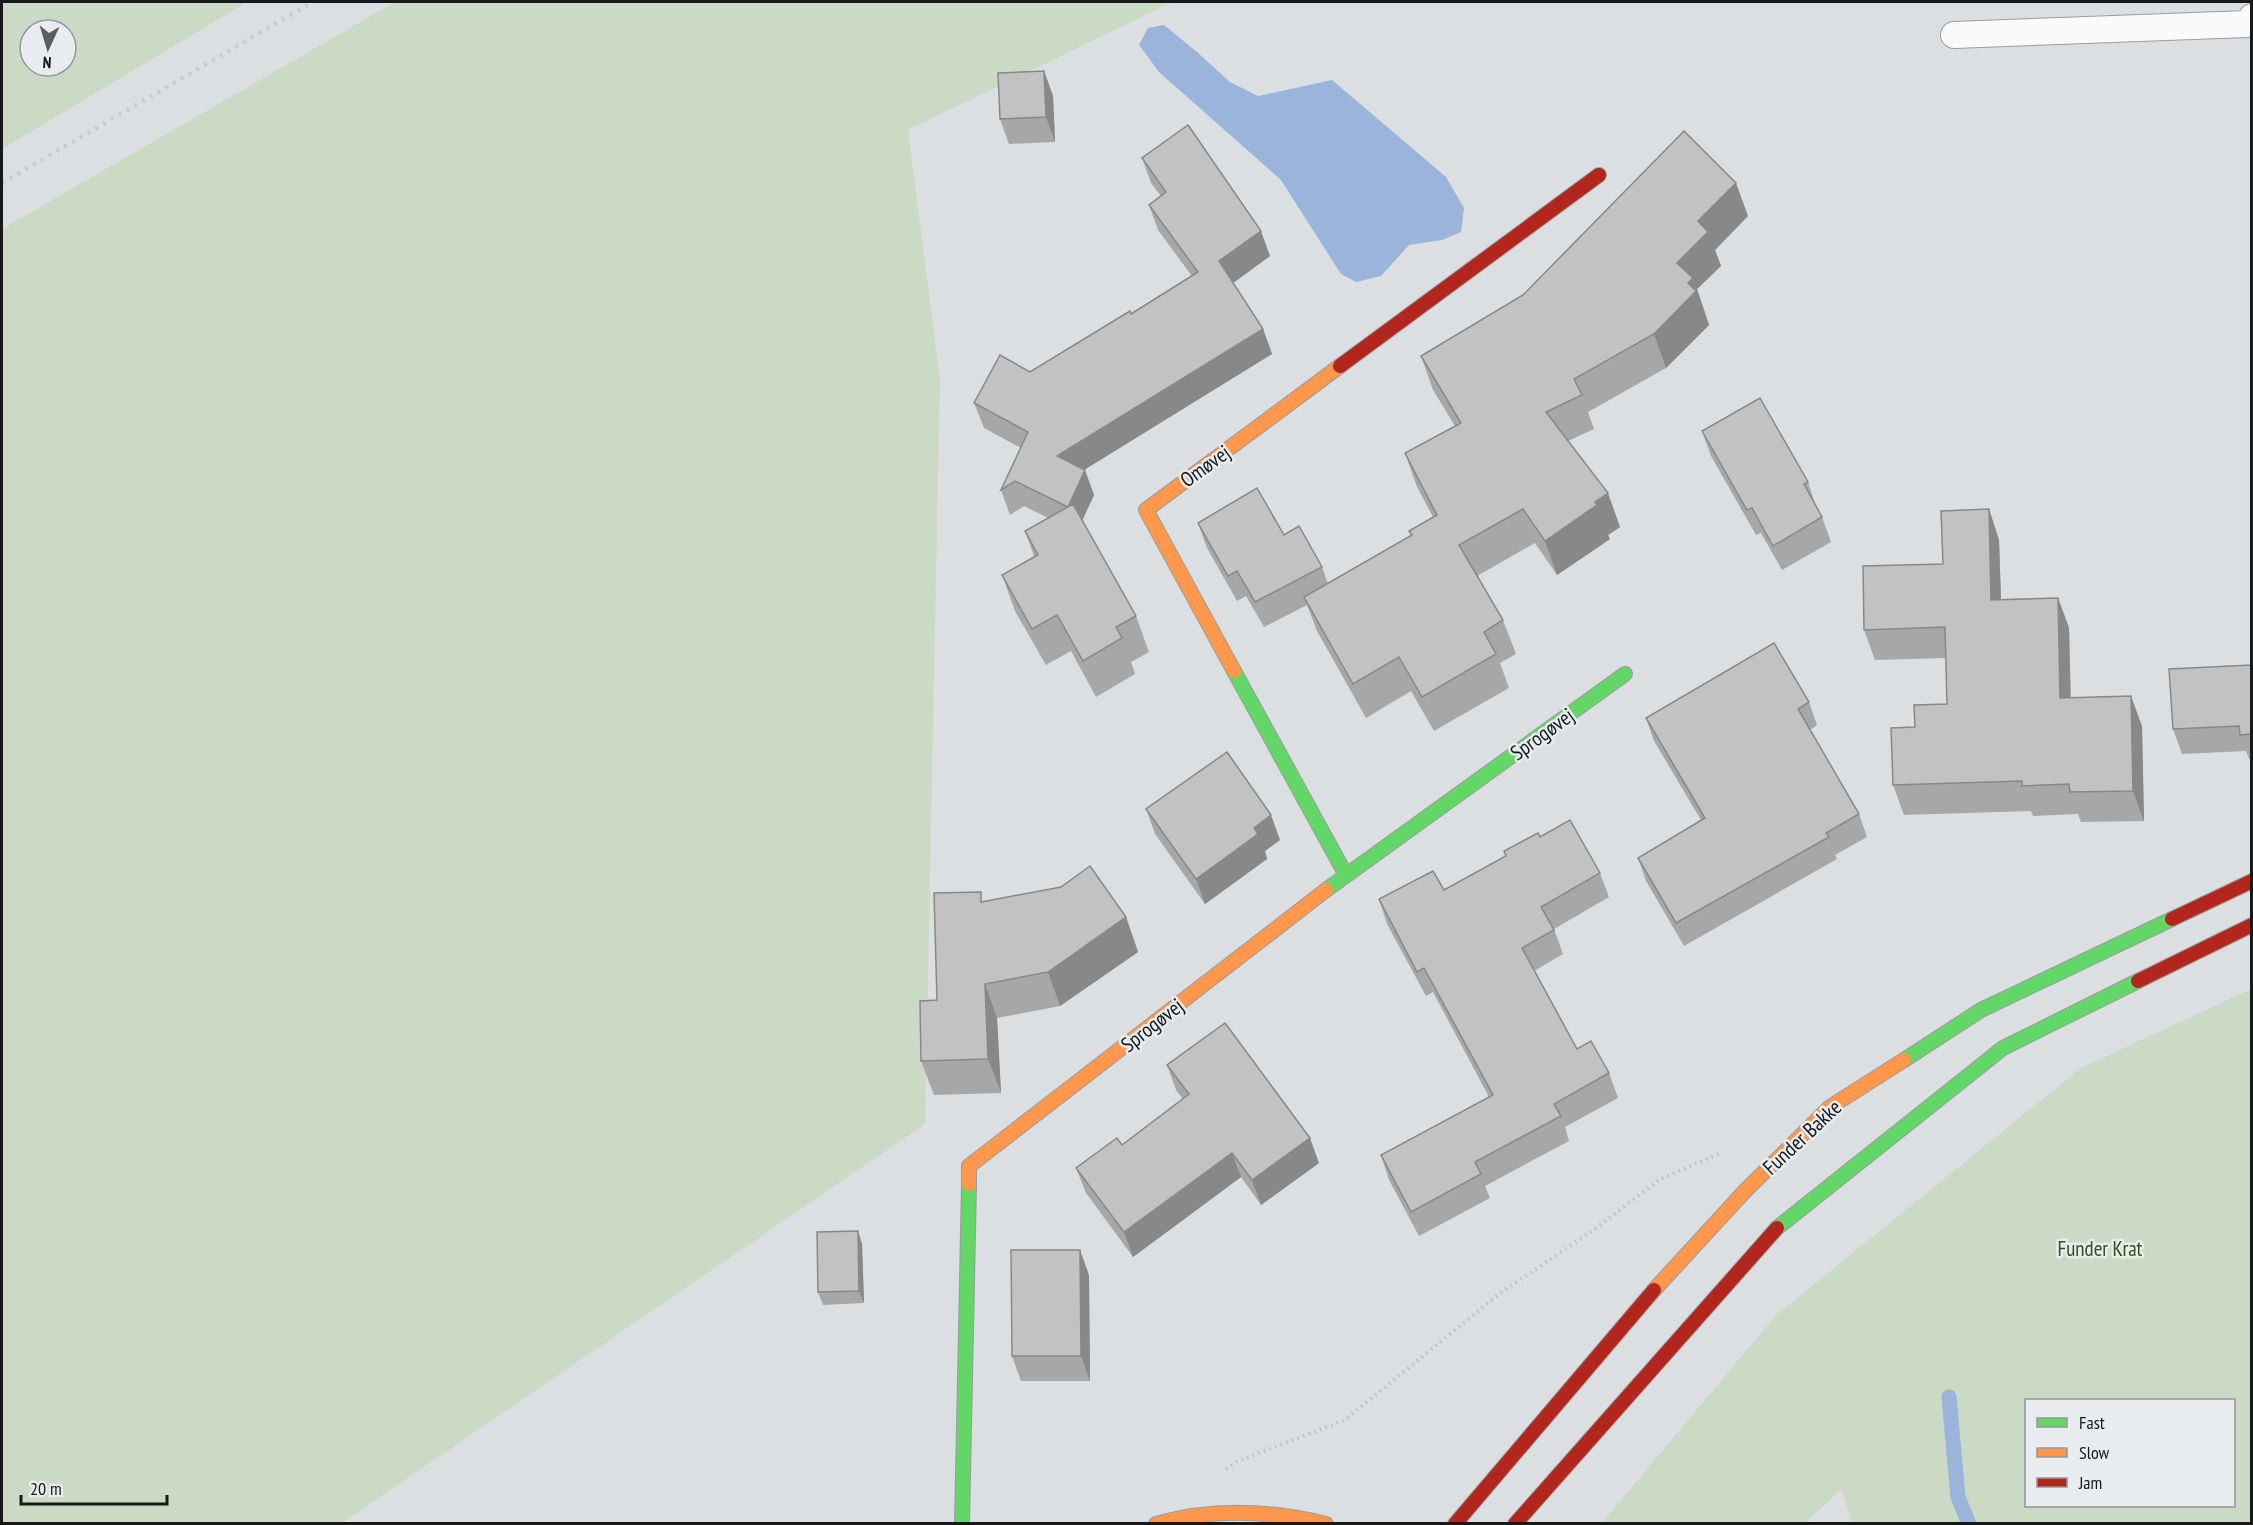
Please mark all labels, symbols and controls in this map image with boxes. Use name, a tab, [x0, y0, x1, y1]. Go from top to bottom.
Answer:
north arrow	[18, 18, 78, 78]
text: N	[42, 53, 52, 73]
street label: Omøvej	[1175, 439, 1235, 493]
street label: Sprogøvej	[1505, 702, 1579, 766]
street label: Sprogøvej	[1115, 992, 1189, 1058]
street label: Funder Bakke	[1757, 1094, 1847, 1180]
park label: Funder Krat	[2058, 1235, 2143, 1262]
legend	[2025, 1399, 2235, 1507]
text: Fast	[2079, 1411, 2105, 1434]
text: Slow	[2079, 1441, 2110, 1464]
scale bar	[21, 1468, 166, 1506]
text: Jam	[2078, 1471, 2102, 1494]
text: 20 m	[30, 1477, 62, 1500]

